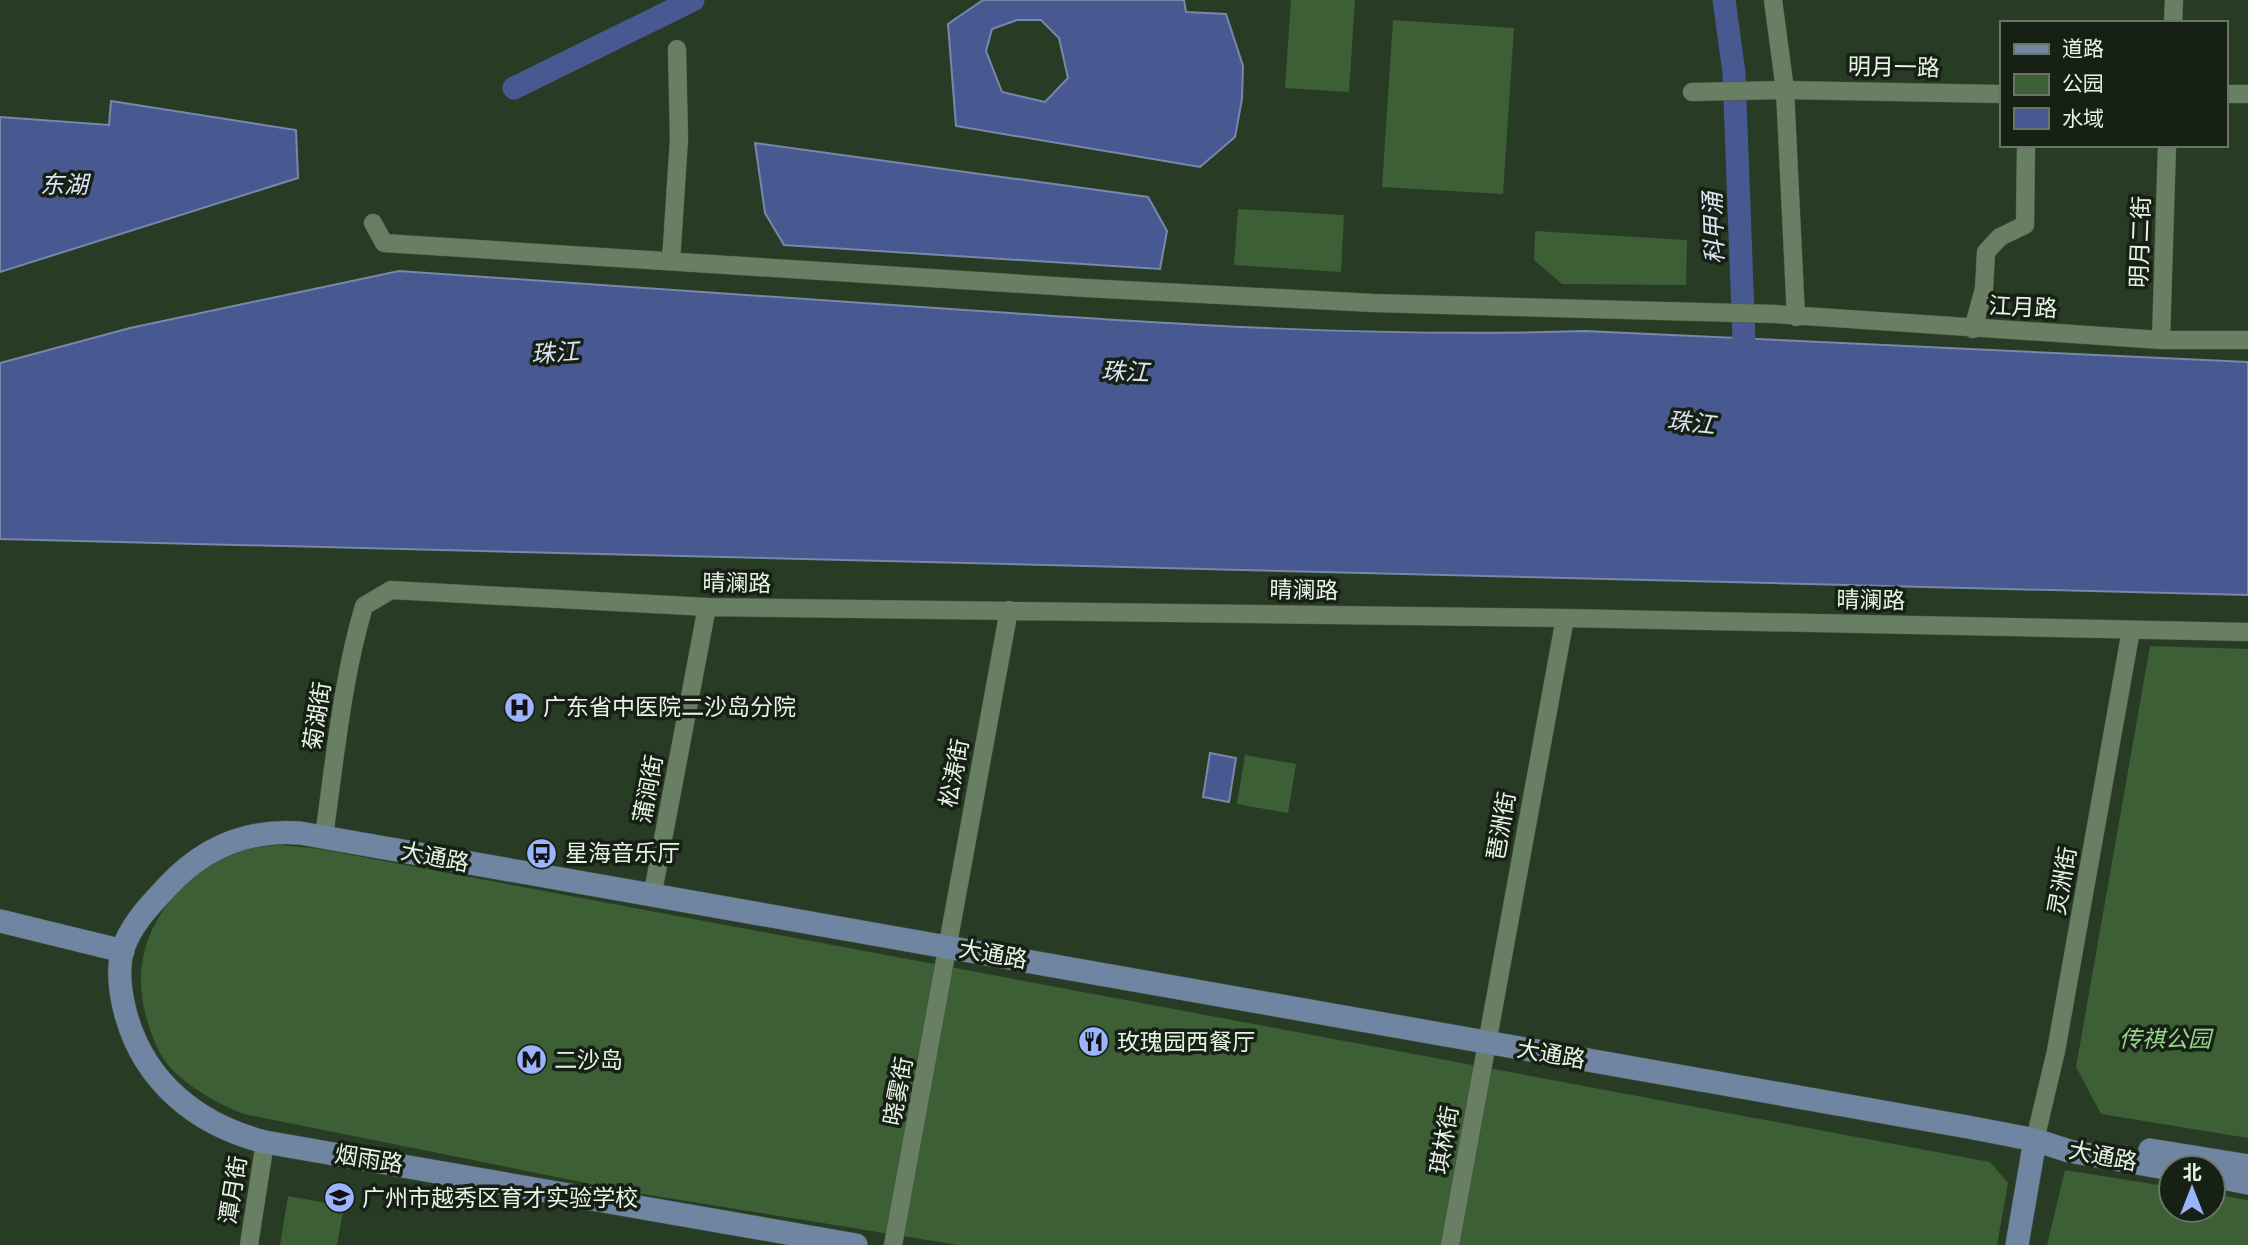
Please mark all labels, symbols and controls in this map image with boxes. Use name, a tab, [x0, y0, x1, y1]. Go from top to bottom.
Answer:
legend	[2000, 21, 2227, 147]
text: 道路	[2062, 32, 2104, 62]
street label: 明月一路	[1848, 47, 1940, 83]
text: 公园	[2062, 67, 2104, 97]
text: 水域	[2062, 102, 2104, 132]
water label: 东湖	[40, 165, 92, 200]
water label: 科甲涌	[1693, 189, 1730, 265]
street label: 明月二街	[2119, 195, 2157, 288]
street label: 江月路	[1988, 286, 2058, 324]
water label: 珠江	[530, 331, 583, 370]
water label: 珠江	[1100, 351, 1153, 388]
water label: 珠江	[1666, 401, 1720, 441]
street label: 晴澜路	[702, 563, 772, 599]
street label: 晴澜路	[1269, 570, 1339, 606]
street label: 晴澜路	[1836, 580, 1906, 616]
street label: 菊湖街	[293, 679, 337, 752]
place label: 广东省中医院二沙岛分院	[543, 688, 796, 722]
hospital icon: 广东省中医院二沙岛分院	[503, 690, 537, 724]
street label: 松涛街	[929, 736, 975, 810]
street label: 蒲涧街	[623, 752, 669, 826]
street label: 琶洲街	[1476, 789, 1522, 863]
street label: 大通路	[398, 832, 472, 878]
place label: 星海音乐厅	[565, 834, 680, 868]
bus stop icon: 星海音乐厅	[525, 836, 559, 870]
street label: 灵洲街	[2037, 844, 2083, 918]
street label: 大通路	[956, 929, 1030, 975]
park label: 传祺公园	[2119, 1020, 2214, 1054]
place label: 玫瑰园西餐厅	[1117, 1023, 1255, 1057]
restaurant icon: 玫瑰园西餐厅	[1077, 1025, 1111, 1059]
street label: 大通路	[1514, 1029, 1588, 1075]
place label: 二沙岛	[554, 1041, 623, 1075]
metro station icon: 二沙岛	[514, 1043, 548, 1077]
street label: 晓雾街	[873, 1054, 919, 1128]
street label: 琪林街	[1419, 1103, 1465, 1177]
street label: 大通路	[2066, 1131, 2140, 1177]
street label: 烟雨路	[333, 1135, 406, 1179]
street label: 潭月街	[209, 1153, 253, 1226]
north arrow	[2157, 1154, 2227, 1224]
text: 北	[2182, 1157, 2202, 1184]
place label: 广州市越秀区育才实验学校	[362, 1179, 638, 1213]
school or university icon: 广州市越秀区育才实验学校	[322, 1181, 356, 1215]

